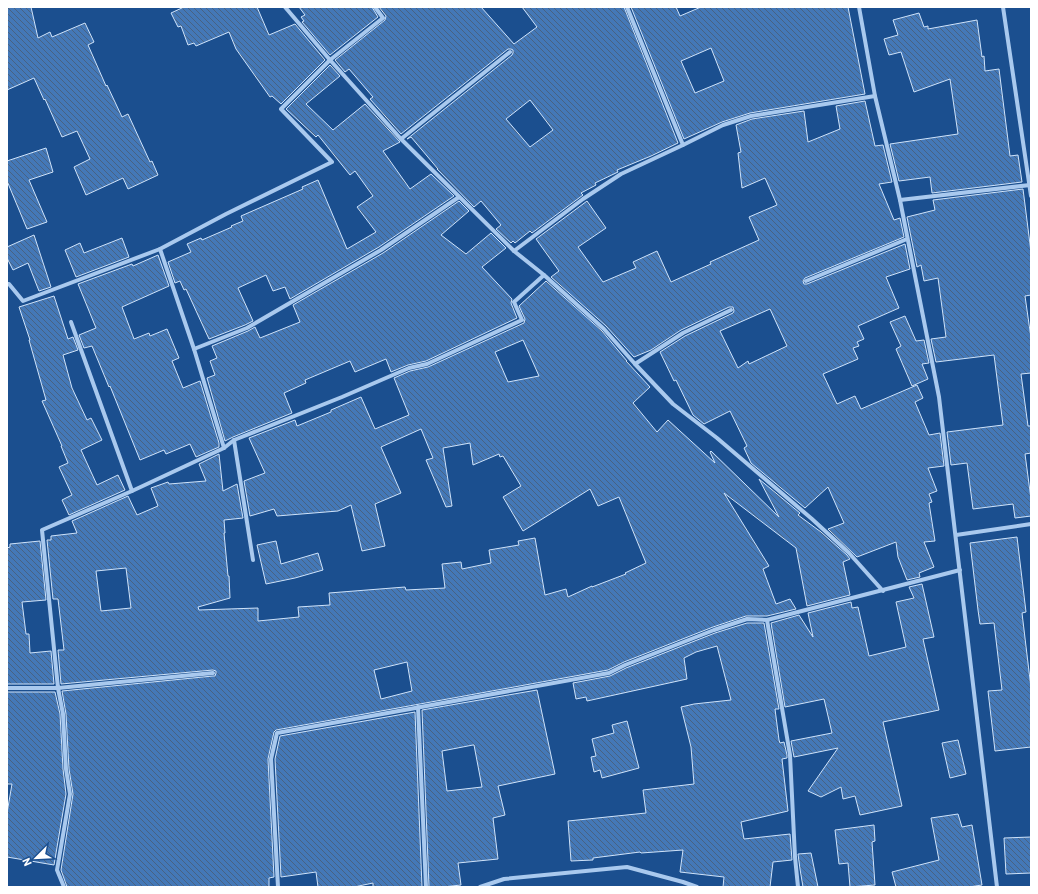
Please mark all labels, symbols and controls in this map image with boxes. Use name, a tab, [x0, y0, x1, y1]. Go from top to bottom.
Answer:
north arrow	[16, 838, 56, 878]
text: N	[19, 856, 34, 868]

